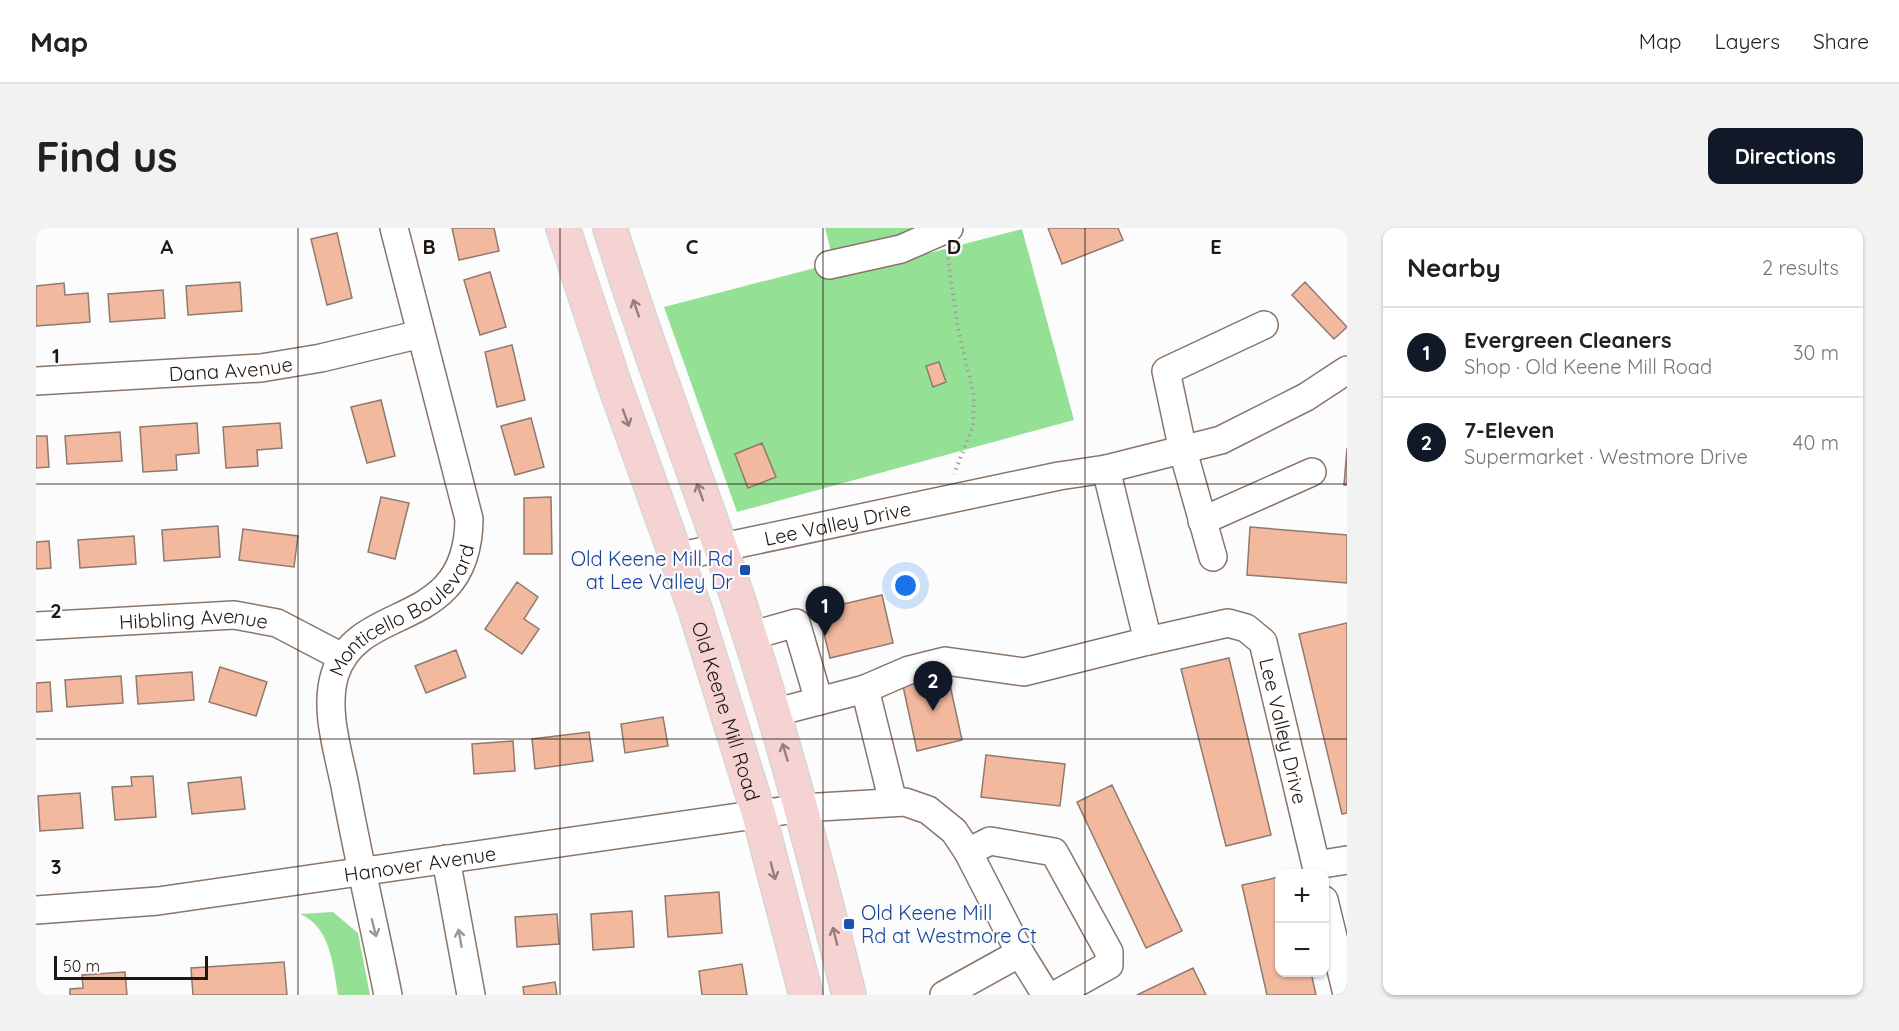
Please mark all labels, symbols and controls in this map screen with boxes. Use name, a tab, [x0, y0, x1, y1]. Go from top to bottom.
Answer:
text: Map	[30, 24, 88, 59]
text: Map	[1639, 28, 1682, 54]
text: Layers	[1715, 28, 1780, 54]
text: Share	[1813, 28, 1869, 54]
button: Directions	[1708, 128, 1863, 184]
text: Find us	[36, 130, 178, 183]
text: A	[161, 234, 174, 259]
text: B	[422, 234, 436, 259]
text: C	[686, 234, 699, 259]
text: D	[947, 234, 961, 259]
text: E	[1210, 234, 1222, 259]
text: Nearby	[1407, 251, 1501, 284]
text: 2 results	[1762, 255, 1839, 280]
one-way arrow	[630, 299, 641, 318]
text: Evergreen Cleaners	[1464, 326, 1672, 354]
text: 1	[1423, 340, 1430, 365]
text: 30 m	[1793, 340, 1839, 365]
text: 1	[52, 343, 60, 368]
street label: Dana Avenue	[168, 350, 294, 386]
text: Shop · Old Keene Mill Road	[1464, 354, 1712, 379]
one-way arrow	[622, 408, 633, 427]
text: 7-Eleven	[1464, 416, 1554, 444]
text: 2	[1421, 430, 1432, 455]
text: 40 m	[1793, 430, 1839, 455]
text: Supermarket · Westmore Drive	[1464, 444, 1748, 469]
one-way arrow	[694, 483, 705, 502]
street label: Lee Valley Drive	[762, 495, 913, 551]
street label: Monticello Boulevard	[323, 541, 479, 680]
place label: Old Keene Mill Rd at Lee Valley Dr	[571, 546, 733, 594]
marker: Old Keene Mill Rd at Lee Valley Dr	[738, 563, 752, 577]
your location	[891, 571, 920, 600]
pin: 1	[806, 586, 844, 636]
text: 2	[50, 598, 62, 623]
street label: Hibbling Avenue	[118, 603, 270, 634]
street label: Old Keene Mill Road	[687, 618, 766, 804]
street label: Lee Valley Drive	[1255, 655, 1314, 806]
pin: 2	[914, 662, 952, 711]
one-way arrow	[779, 743, 790, 762]
street label: Hanover Avenue	[342, 840, 498, 887]
text: 3	[51, 854, 61, 879]
one-way arrow	[768, 861, 780, 880]
map controls	[1275, 869, 1329, 977]
button: +	[1275, 869, 1329, 923]
place label: Old Keene Mill Rd at Westmore Ct	[861, 900, 1037, 948]
marker: Old Keene Mill Rd at Westmore Ct	[842, 917, 856, 931]
one-way arrow	[369, 918, 381, 937]
button: −	[1275, 923, 1329, 977]
one-way arrow	[828, 927, 840, 946]
one-way arrow	[454, 928, 465, 948]
scale bar	[54, 953, 208, 980]
text: 50 m	[63, 956, 100, 976]

